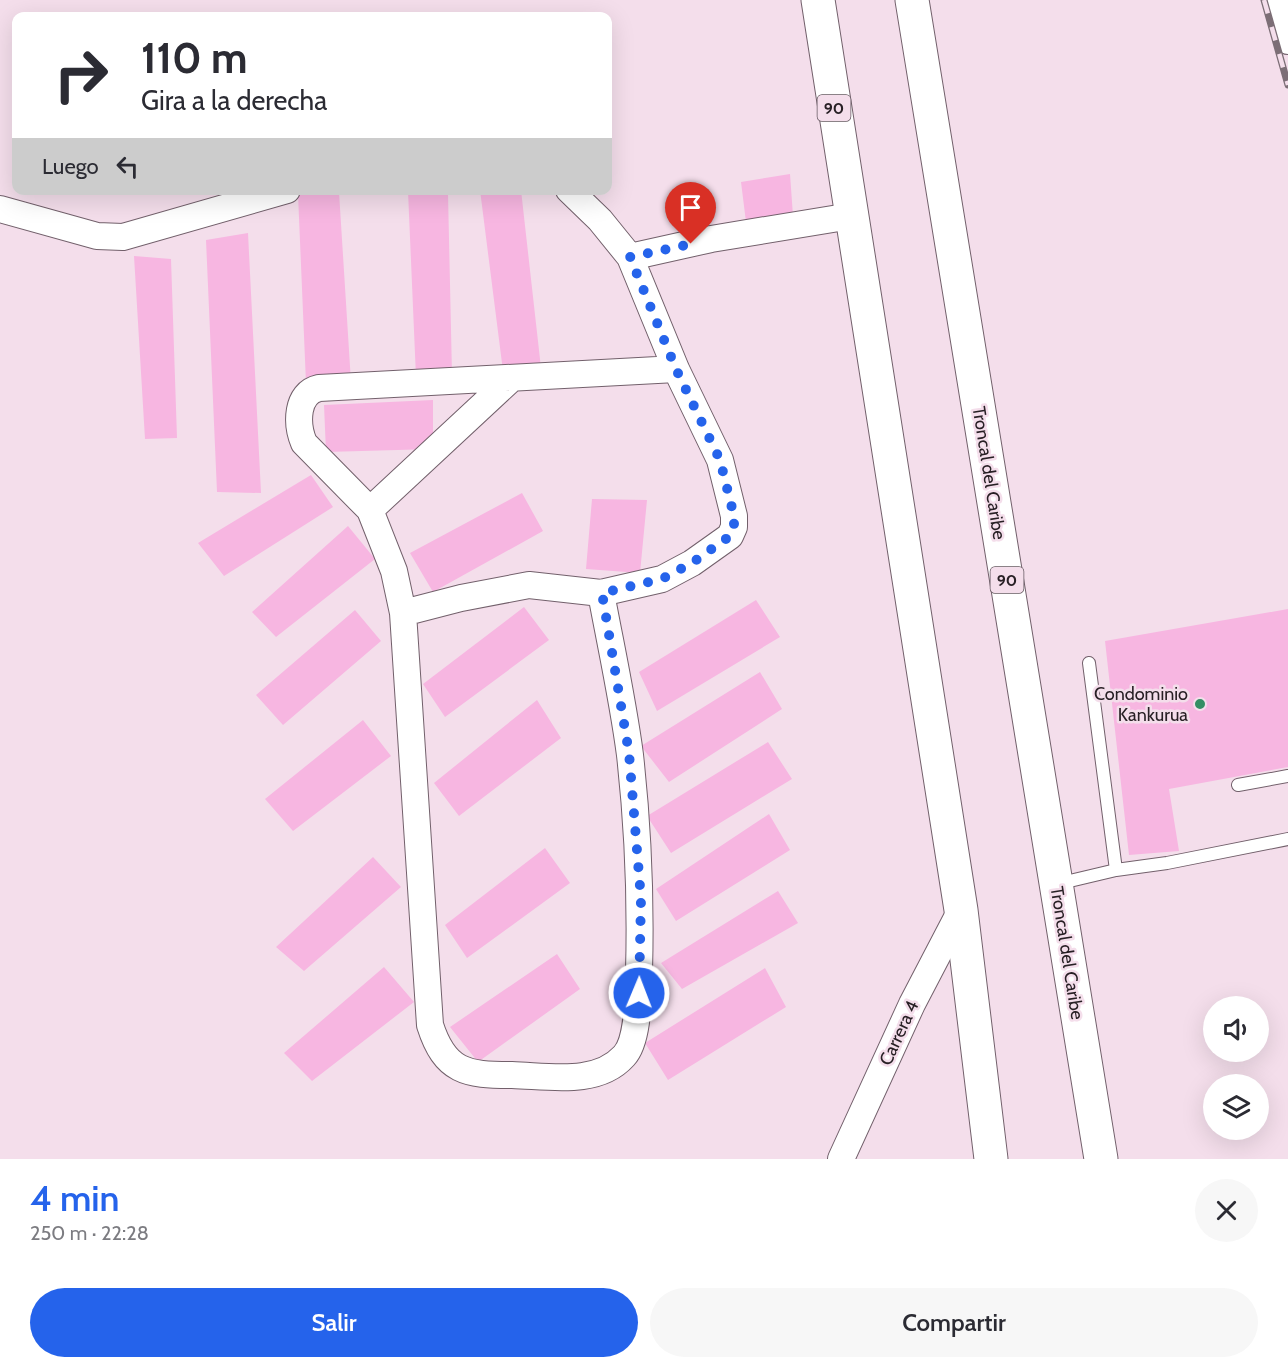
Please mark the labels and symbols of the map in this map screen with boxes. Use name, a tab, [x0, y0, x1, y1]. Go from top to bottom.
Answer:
road number: 90	[818, 95, 850, 121]
pin	[665, 182, 716, 244]
street label: Troncal del Caribe	[968, 405, 1010, 541]
road number: 90	[990, 567, 1024, 593]
place label: Condominio Kankurua	[1094, 683, 1188, 726]
marker: Condominio Kankurua	[1193, 697, 1207, 711]
street label: Troncal del Caribe	[1046, 885, 1088, 1021]
position arrow	[607, 961, 671, 1025]
street label: Carrera 4	[875, 997, 923, 1069]

